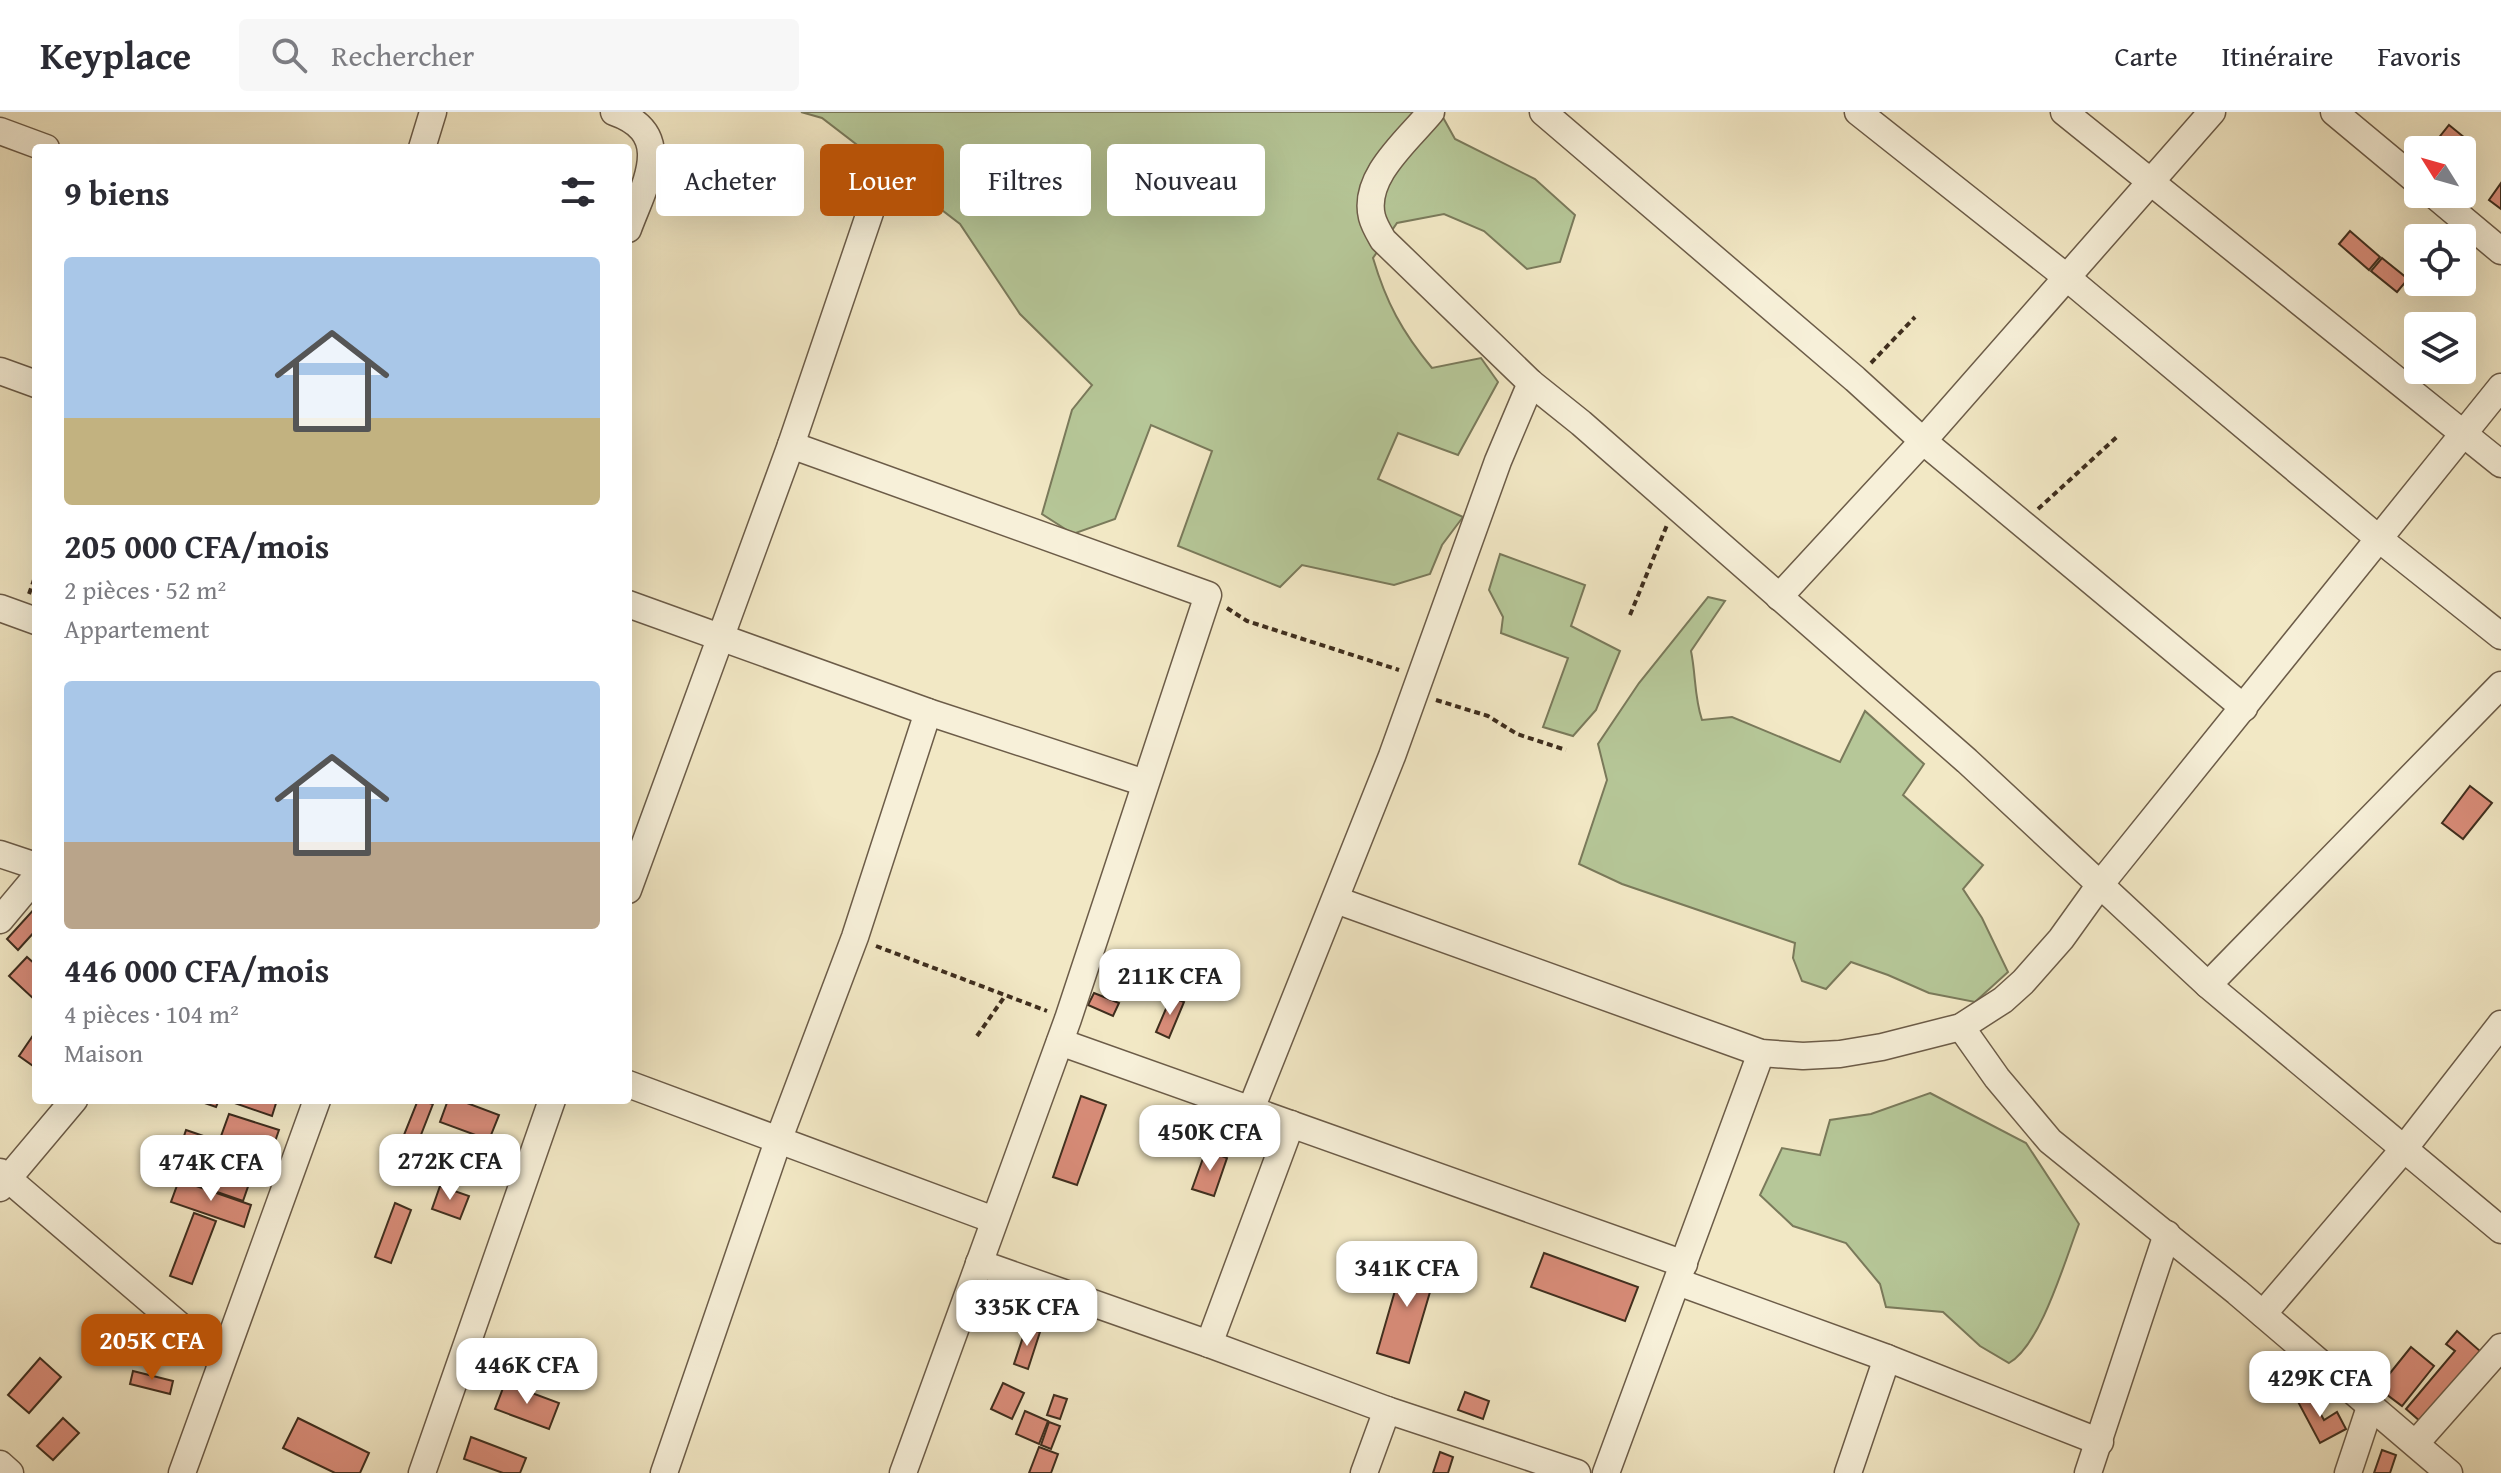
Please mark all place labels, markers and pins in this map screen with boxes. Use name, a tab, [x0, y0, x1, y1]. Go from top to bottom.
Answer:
pin: 211K CFA	[1087, 949, 1253, 1017]
pin: 450K CFA	[1127, 1105, 1293, 1173]
pin: 272K CFA	[367, 1134, 533, 1202]
pin: 474K CFA	[128, 1135, 294, 1203]
pin: 341K CFA	[1324, 1241, 1490, 1309]
pin: 335K CFA	[944, 1280, 1110, 1348]
pin: 205K CFA	[69, 1314, 235, 1382]
pin: 446K CFA	[444, 1338, 610, 1406]
pin: 429K CFA	[2237, 1351, 2403, 1419]

